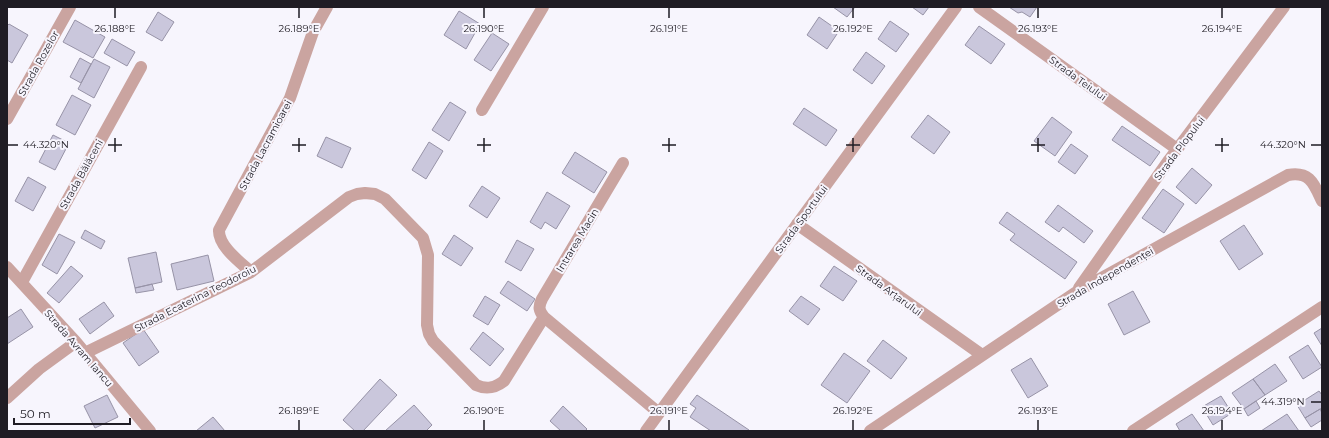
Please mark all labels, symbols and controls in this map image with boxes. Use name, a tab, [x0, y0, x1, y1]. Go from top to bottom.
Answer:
text: 26.188°E	[94, 22, 136, 35]
text: 26.189°E	[279, 22, 320, 35]
text: 26.190°E	[463, 22, 505, 35]
text: 26.191°E	[650, 22, 688, 35]
text: 26.192°E	[833, 22, 873, 35]
text: 26.193°E	[1018, 22, 1058, 35]
text: 26.194°E	[1202, 22, 1243, 35]
street label: Strada Rozelor	[15, 28, 62, 98]
street label: Strada Teiului	[1046, 53, 1109, 104]
street label: Strada Lacramioarei	[236, 98, 295, 192]
street label: Strada Plopului	[1151, 114, 1208, 183]
street label: Strada Bălăceni	[57, 137, 106, 212]
text: 44.320°N	[23, 138, 69, 151]
text: 44.320°N	[1260, 138, 1306, 151]
street label: Strada Sportului	[772, 183, 831, 256]
street label: Intrarea Macin	[553, 206, 602, 275]
street label: Strada Independenței	[1055, 244, 1156, 310]
street label: Strada Ecaterina Teodoroiu	[132, 262, 258, 335]
street label: Strada Arțarului	[853, 262, 924, 319]
street label: Strada Avram Iancu	[42, 307, 116, 390]
text: 44.319°N	[1261, 395, 1305, 408]
scale bar	[14, 400, 130, 426]
text: 26.189°E	[279, 404, 320, 417]
text: 26.190°E	[463, 404, 505, 417]
text: 26.191°E	[650, 404, 688, 417]
text: 26.192°E	[833, 404, 873, 417]
text: 26.193°E	[1018, 404, 1058, 417]
text: 26.194°E	[1202, 404, 1243, 417]
text: 50 m	[20, 406, 51, 421]

